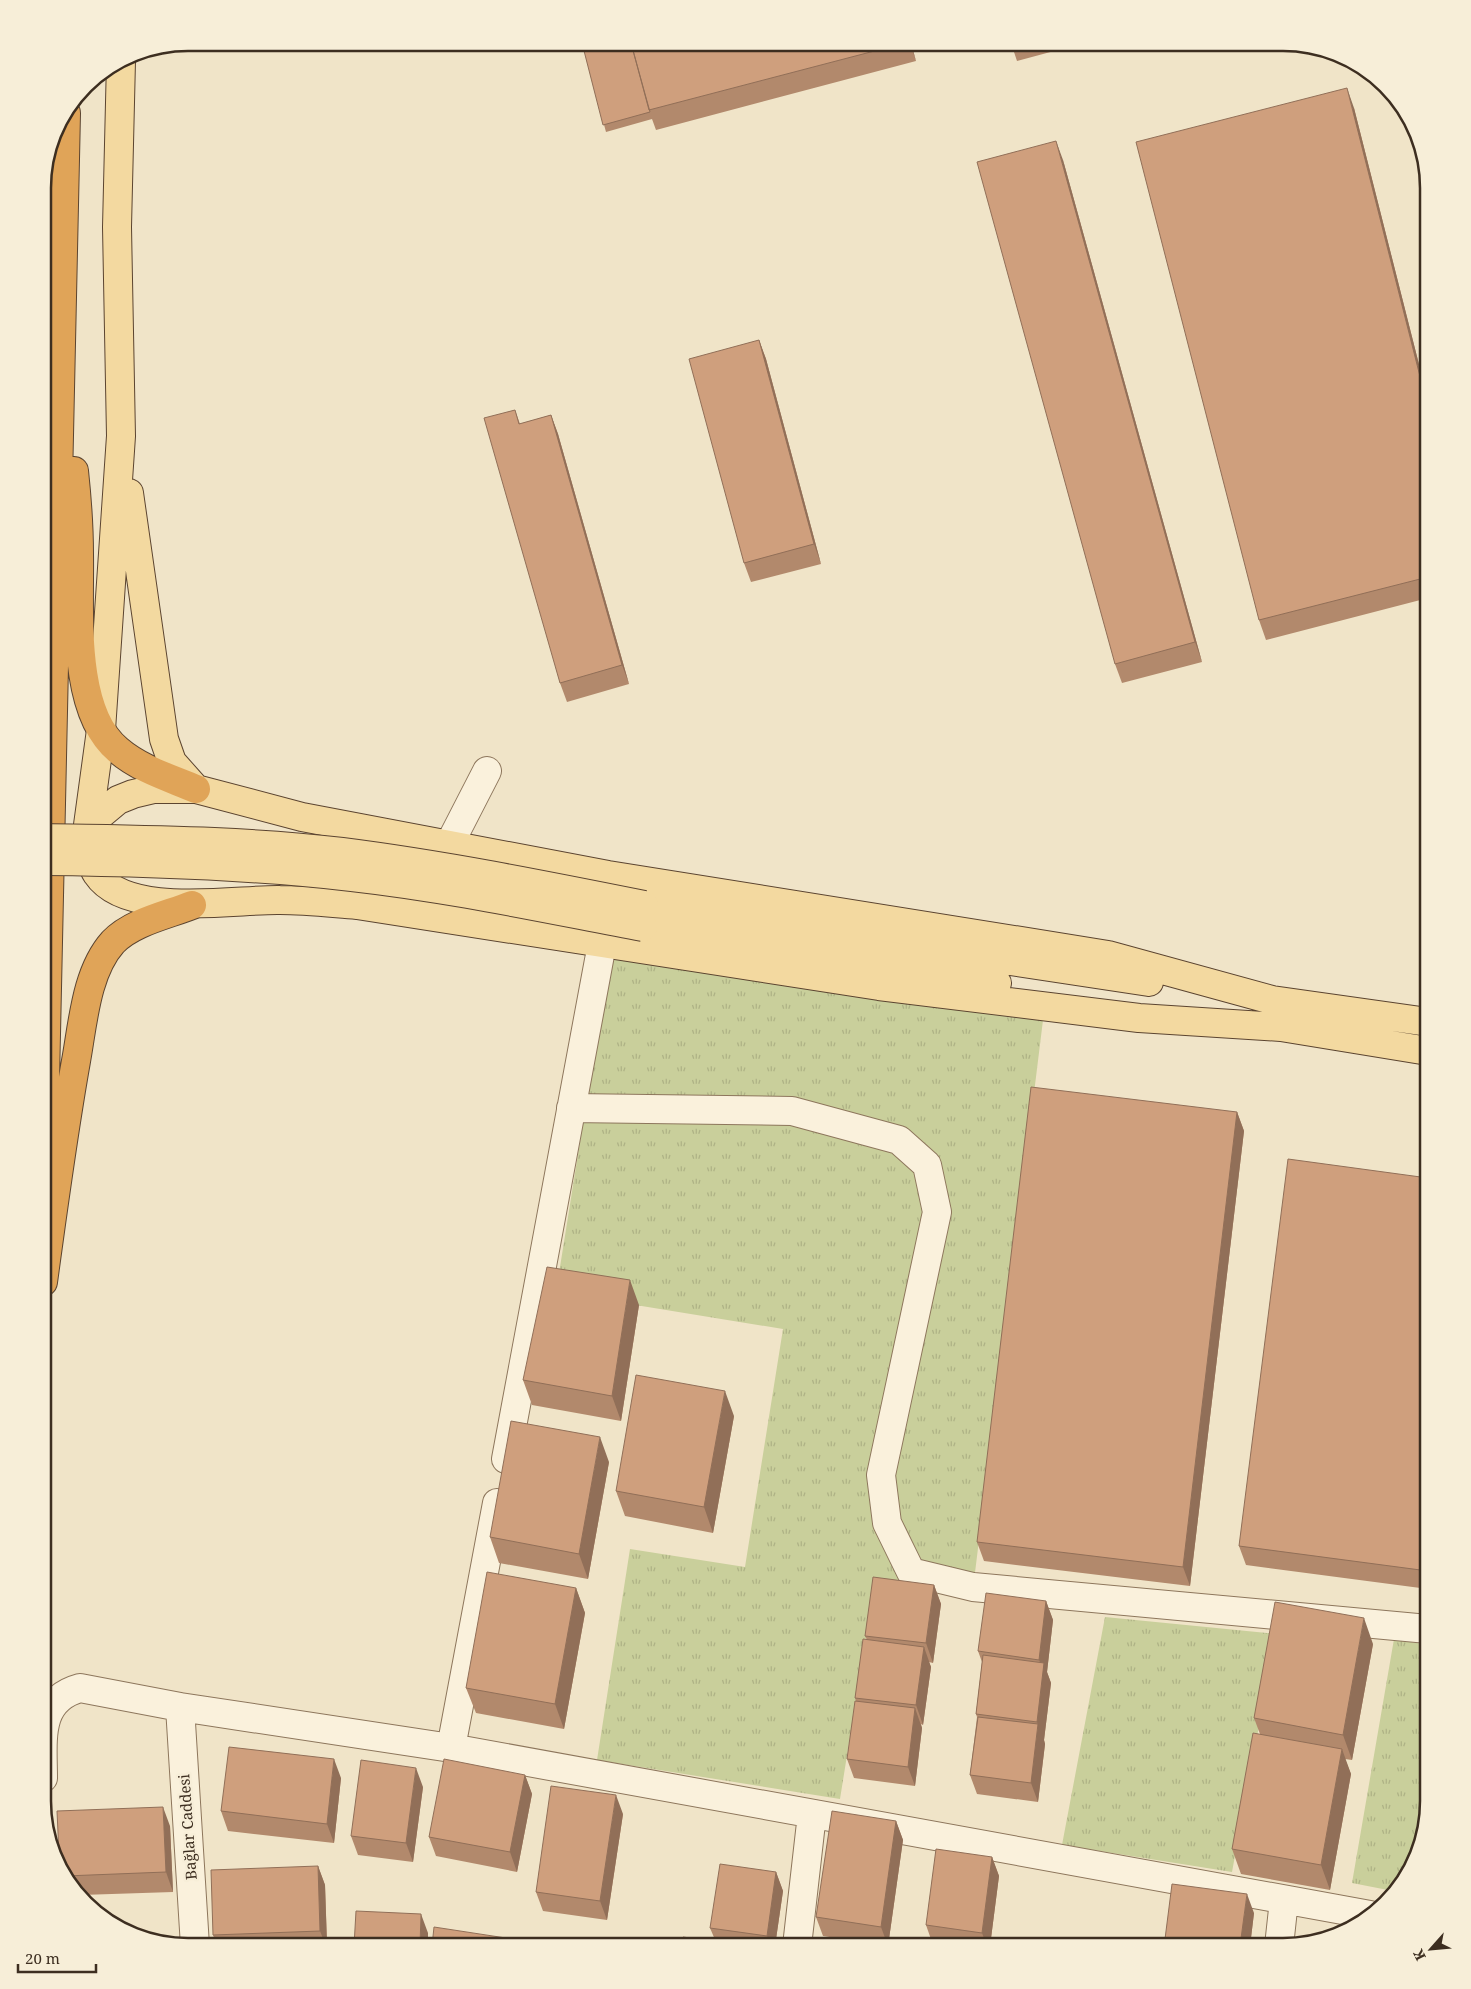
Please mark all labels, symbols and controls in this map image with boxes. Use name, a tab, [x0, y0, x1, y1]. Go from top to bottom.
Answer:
street label: Bağlar Caddesi	[173, 1773, 201, 1881]
north arrow	[1406, 1924, 1456, 1974]
scale bar	[18, 1942, 95, 1974]
text: K	[1408, 1946, 1430, 1964]
text: 20 m	[25, 1948, 60, 1968]

